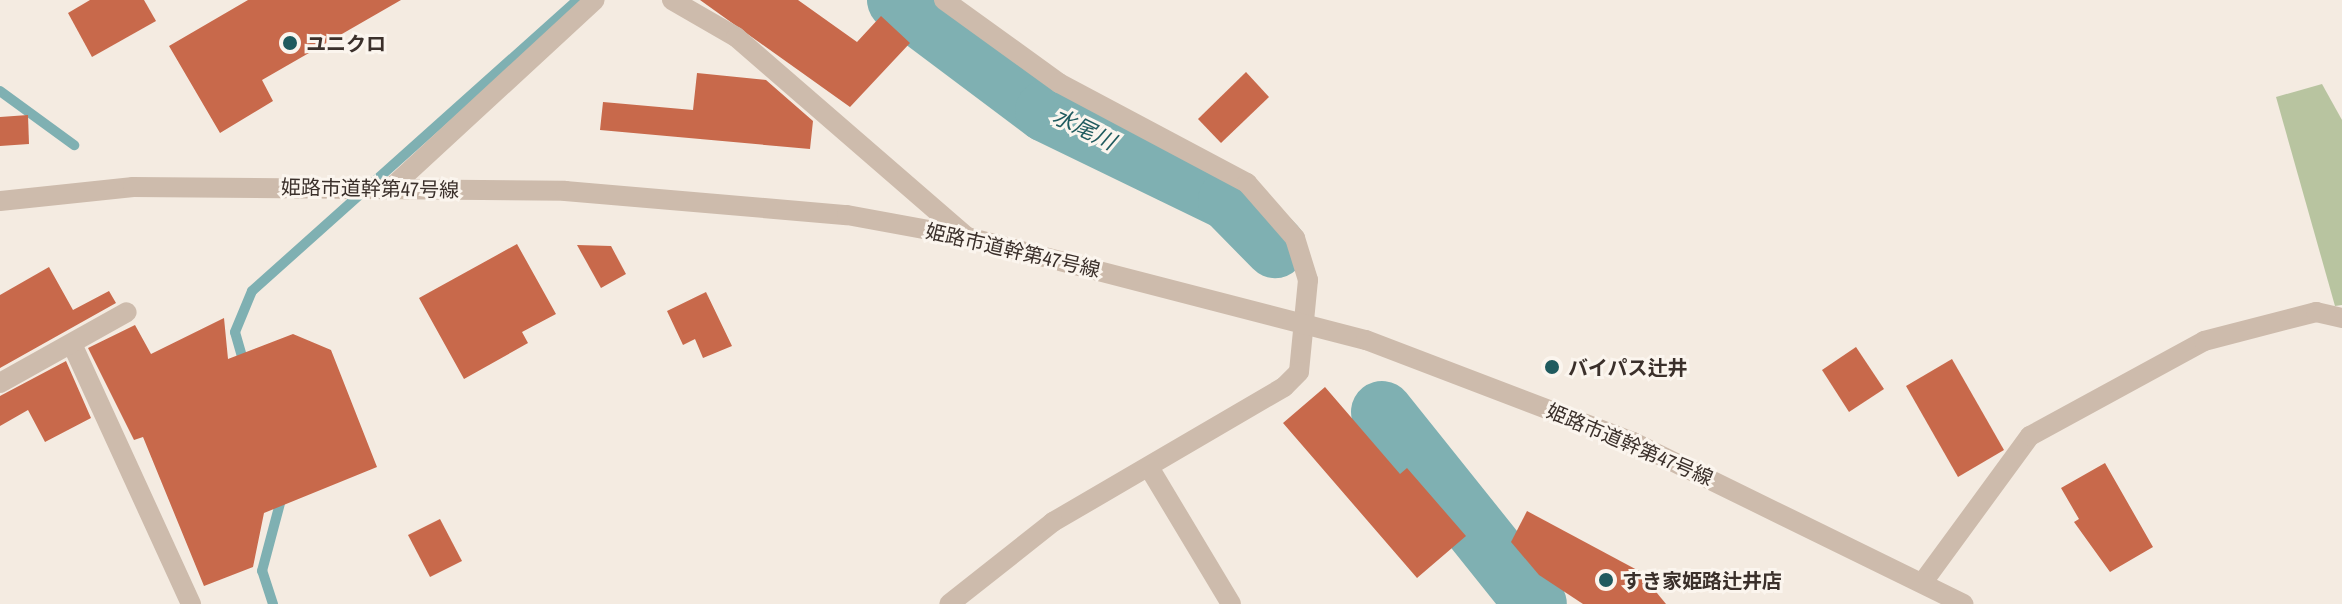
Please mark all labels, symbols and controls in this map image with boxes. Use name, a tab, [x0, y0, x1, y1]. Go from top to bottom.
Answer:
place label: ユニクロ	[306, 31, 386, 55]
marker: ユニクロ	[281, 34, 299, 52]
water label: 水尾川	[1049, 103, 1119, 155]
street label: 姫路市道幹第47号線	[281, 174, 459, 202]
street label: 姫路市道幹第47号線	[923, 218, 1103, 282]
place label: バイパス辻井	[1568, 355, 1688, 379]
marker: バイパス辻井	[1543, 358, 1561, 376]
street label: 姫路市道幹第47号線	[1543, 398, 1717, 490]
place label: すき家姫路辻井店	[1622, 568, 1782, 592]
marker: すき家姫路辻井店	[1597, 571, 1615, 589]

